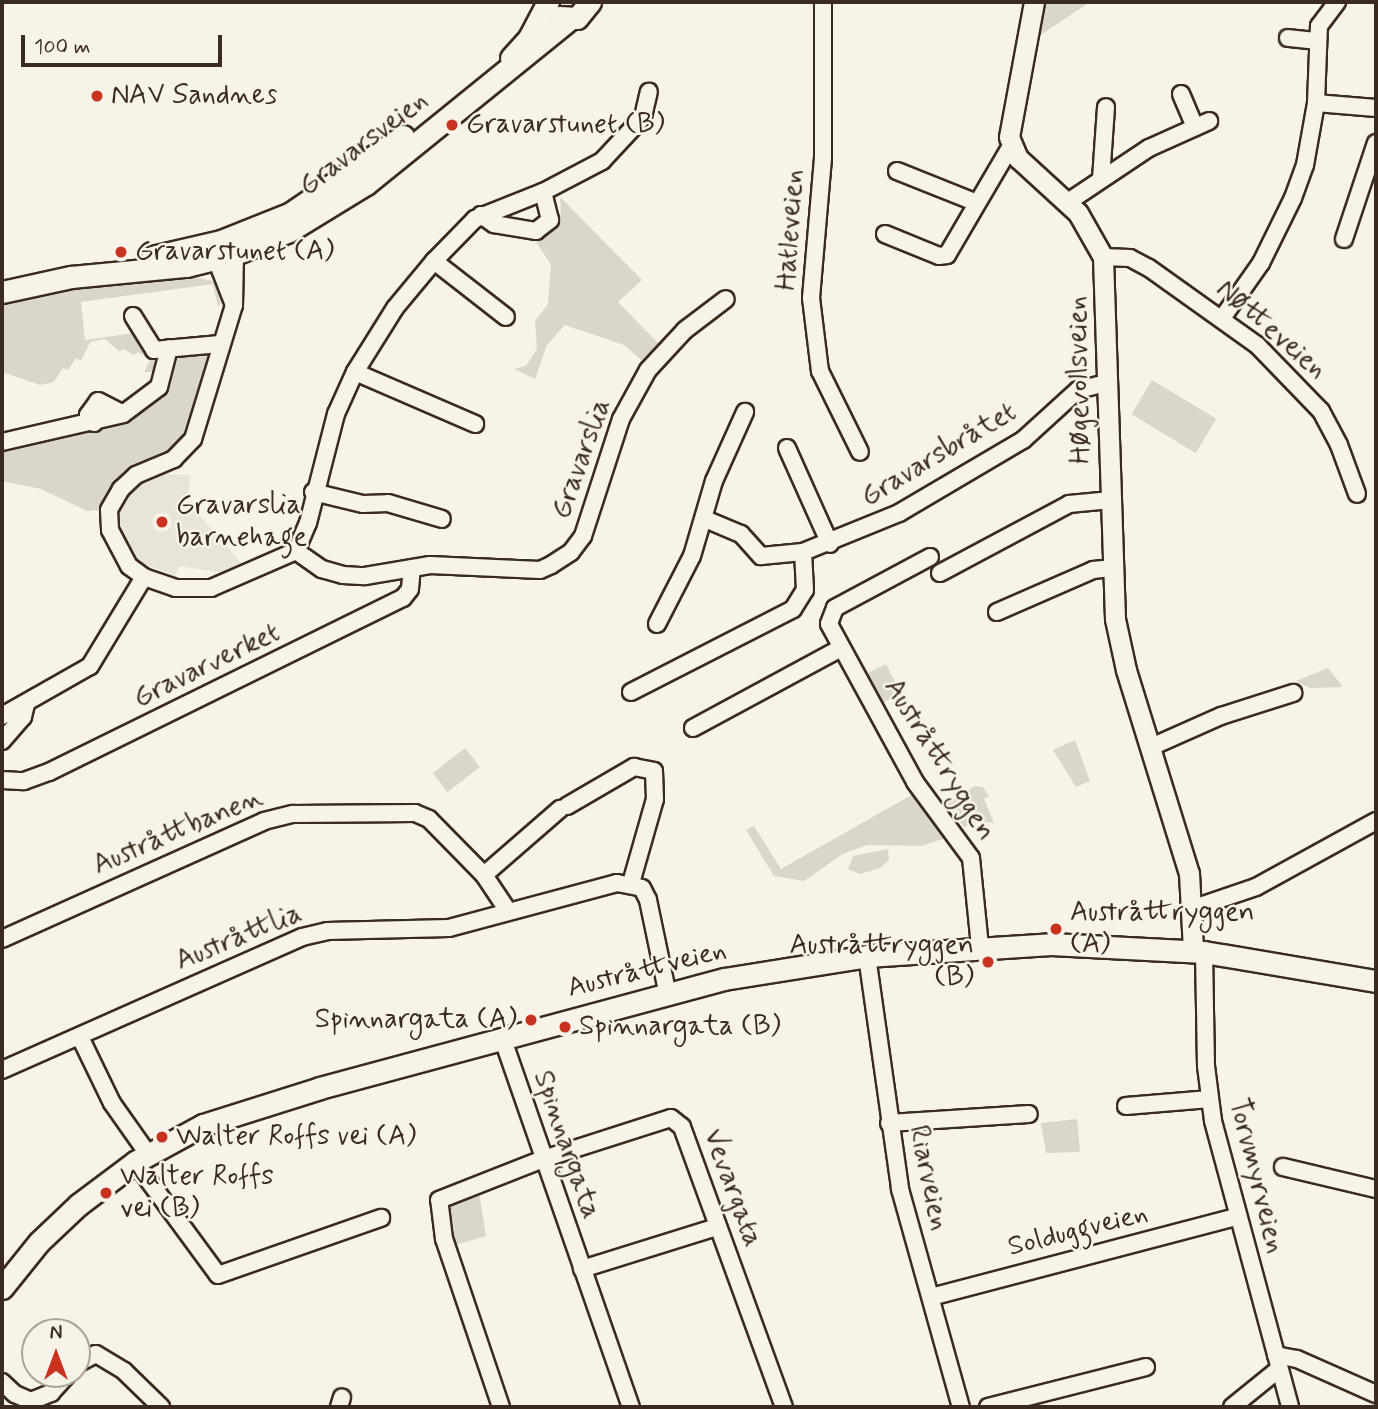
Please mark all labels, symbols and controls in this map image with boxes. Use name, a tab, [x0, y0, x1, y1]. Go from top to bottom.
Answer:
scale bar	[24, 21, 226, 65]
text: 100 m	[34, 33, 90, 61]
place label: NAV Sandnes	[111, 79, 272, 113]
street label: Gravarsveien	[293, 84, 435, 204]
marker: NAV Sandnes	[89, 88, 105, 104]
place label: Gravarstunet (B)	[466, 108, 665, 142]
marker: Gravarstunet (B)	[444, 117, 460, 133]
street label: Hatleveien	[770, 168, 812, 292]
place label: Gravarstunet (A)	[135, 235, 334, 269]
marker: Gravarstunet (A)	[113, 244, 129, 260]
street label: Nøtteveien	[1209, 273, 1333, 387]
street label: Høgevollsveien	[1062, 296, 1098, 464]
street label: Gravarslia	[545, 395, 619, 523]
street label: Gravarsbråtet	[855, 396, 1023, 514]
place label: Gravarslia barnehage	[176, 489, 307, 555]
marker: Gravarslia barnehage	[154, 514, 170, 530]
street label: Gravarverket	[128, 616, 286, 716]
street label: Austråttryggen	[876, 673, 1002, 847]
street label: Austråttbanen	[88, 781, 268, 883]
place label: Austråttryggen (A)	[1070, 896, 1255, 962]
street label: Austråttlia	[171, 897, 307, 979]
marker: Austråttryggen (A)	[1048, 921, 1064, 937]
place label: Austråttryggen (B)	[789, 929, 974, 995]
street label: Austråttveien	[564, 934, 730, 1006]
marker: Austråttryggen (B)	[980, 954, 996, 970]
place label: Spinnargata (A)	[315, 1003, 517, 1037]
place label: Spinnargata (B)	[579, 1010, 781, 1044]
marker: Spinnargata (A)	[523, 1012, 539, 1028]
marker: Spinnargata (B)	[557, 1019, 573, 1035]
street label: Spinnargata	[525, 1067, 607, 1223]
street label: Torvmyrveien	[1221, 1095, 1291, 1257]
place label: Walter Roffs vei (A)	[176, 1120, 419, 1154]
street label: Riarveien	[900, 1122, 956, 1234]
street label: Vevargata	[695, 1125, 769, 1251]
marker: Walter Roffs vei (A)	[154, 1129, 170, 1145]
place label: Walter Roffs vei (B)	[120, 1160, 276, 1226]
marker: Walter Roffs vei (B)	[98, 1185, 114, 1201]
street label: Solduggveien	[1005, 1197, 1151, 1265]
north arrow	[21, 1318, 91, 1388]
text: N	[50, 1321, 62, 1346]

